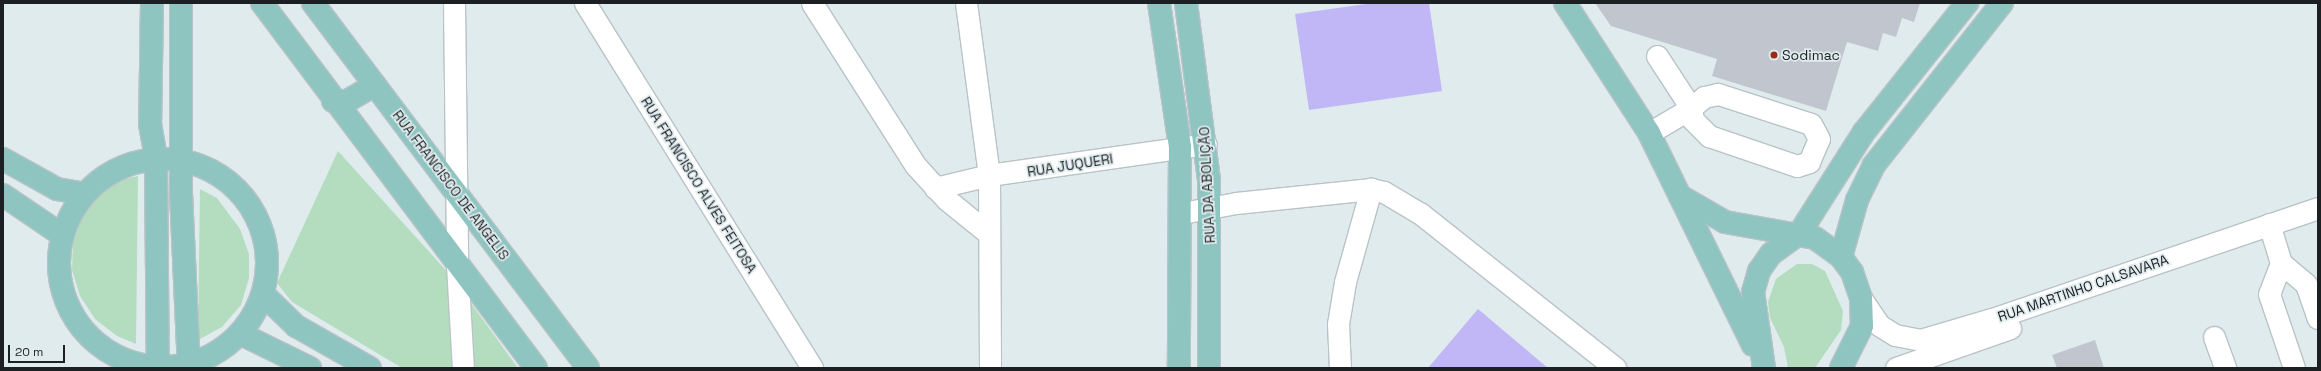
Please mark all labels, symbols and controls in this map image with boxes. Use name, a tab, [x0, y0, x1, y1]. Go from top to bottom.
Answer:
place label: Sodimac	[1782, 47, 1840, 63]
marker: Sodimac	[1769, 50, 1779, 60]
street label: RUA FRANCISCO ALVES FEITOSA	[637, 93, 761, 277]
street label: RUA FRANCISCO DE ANGELIS	[389, 107, 513, 263]
street label: RUA DA ABOLIÇÃO	[1196, 126, 1218, 244]
street label: RUA JUQUERI	[1026, 150, 1114, 180]
street label: RUA MARTINHO CALSAVARA	[1995, 251, 2171, 325]
scale bar	[10, 337, 67, 363]
text: 20 m	[15, 344, 43, 360]

